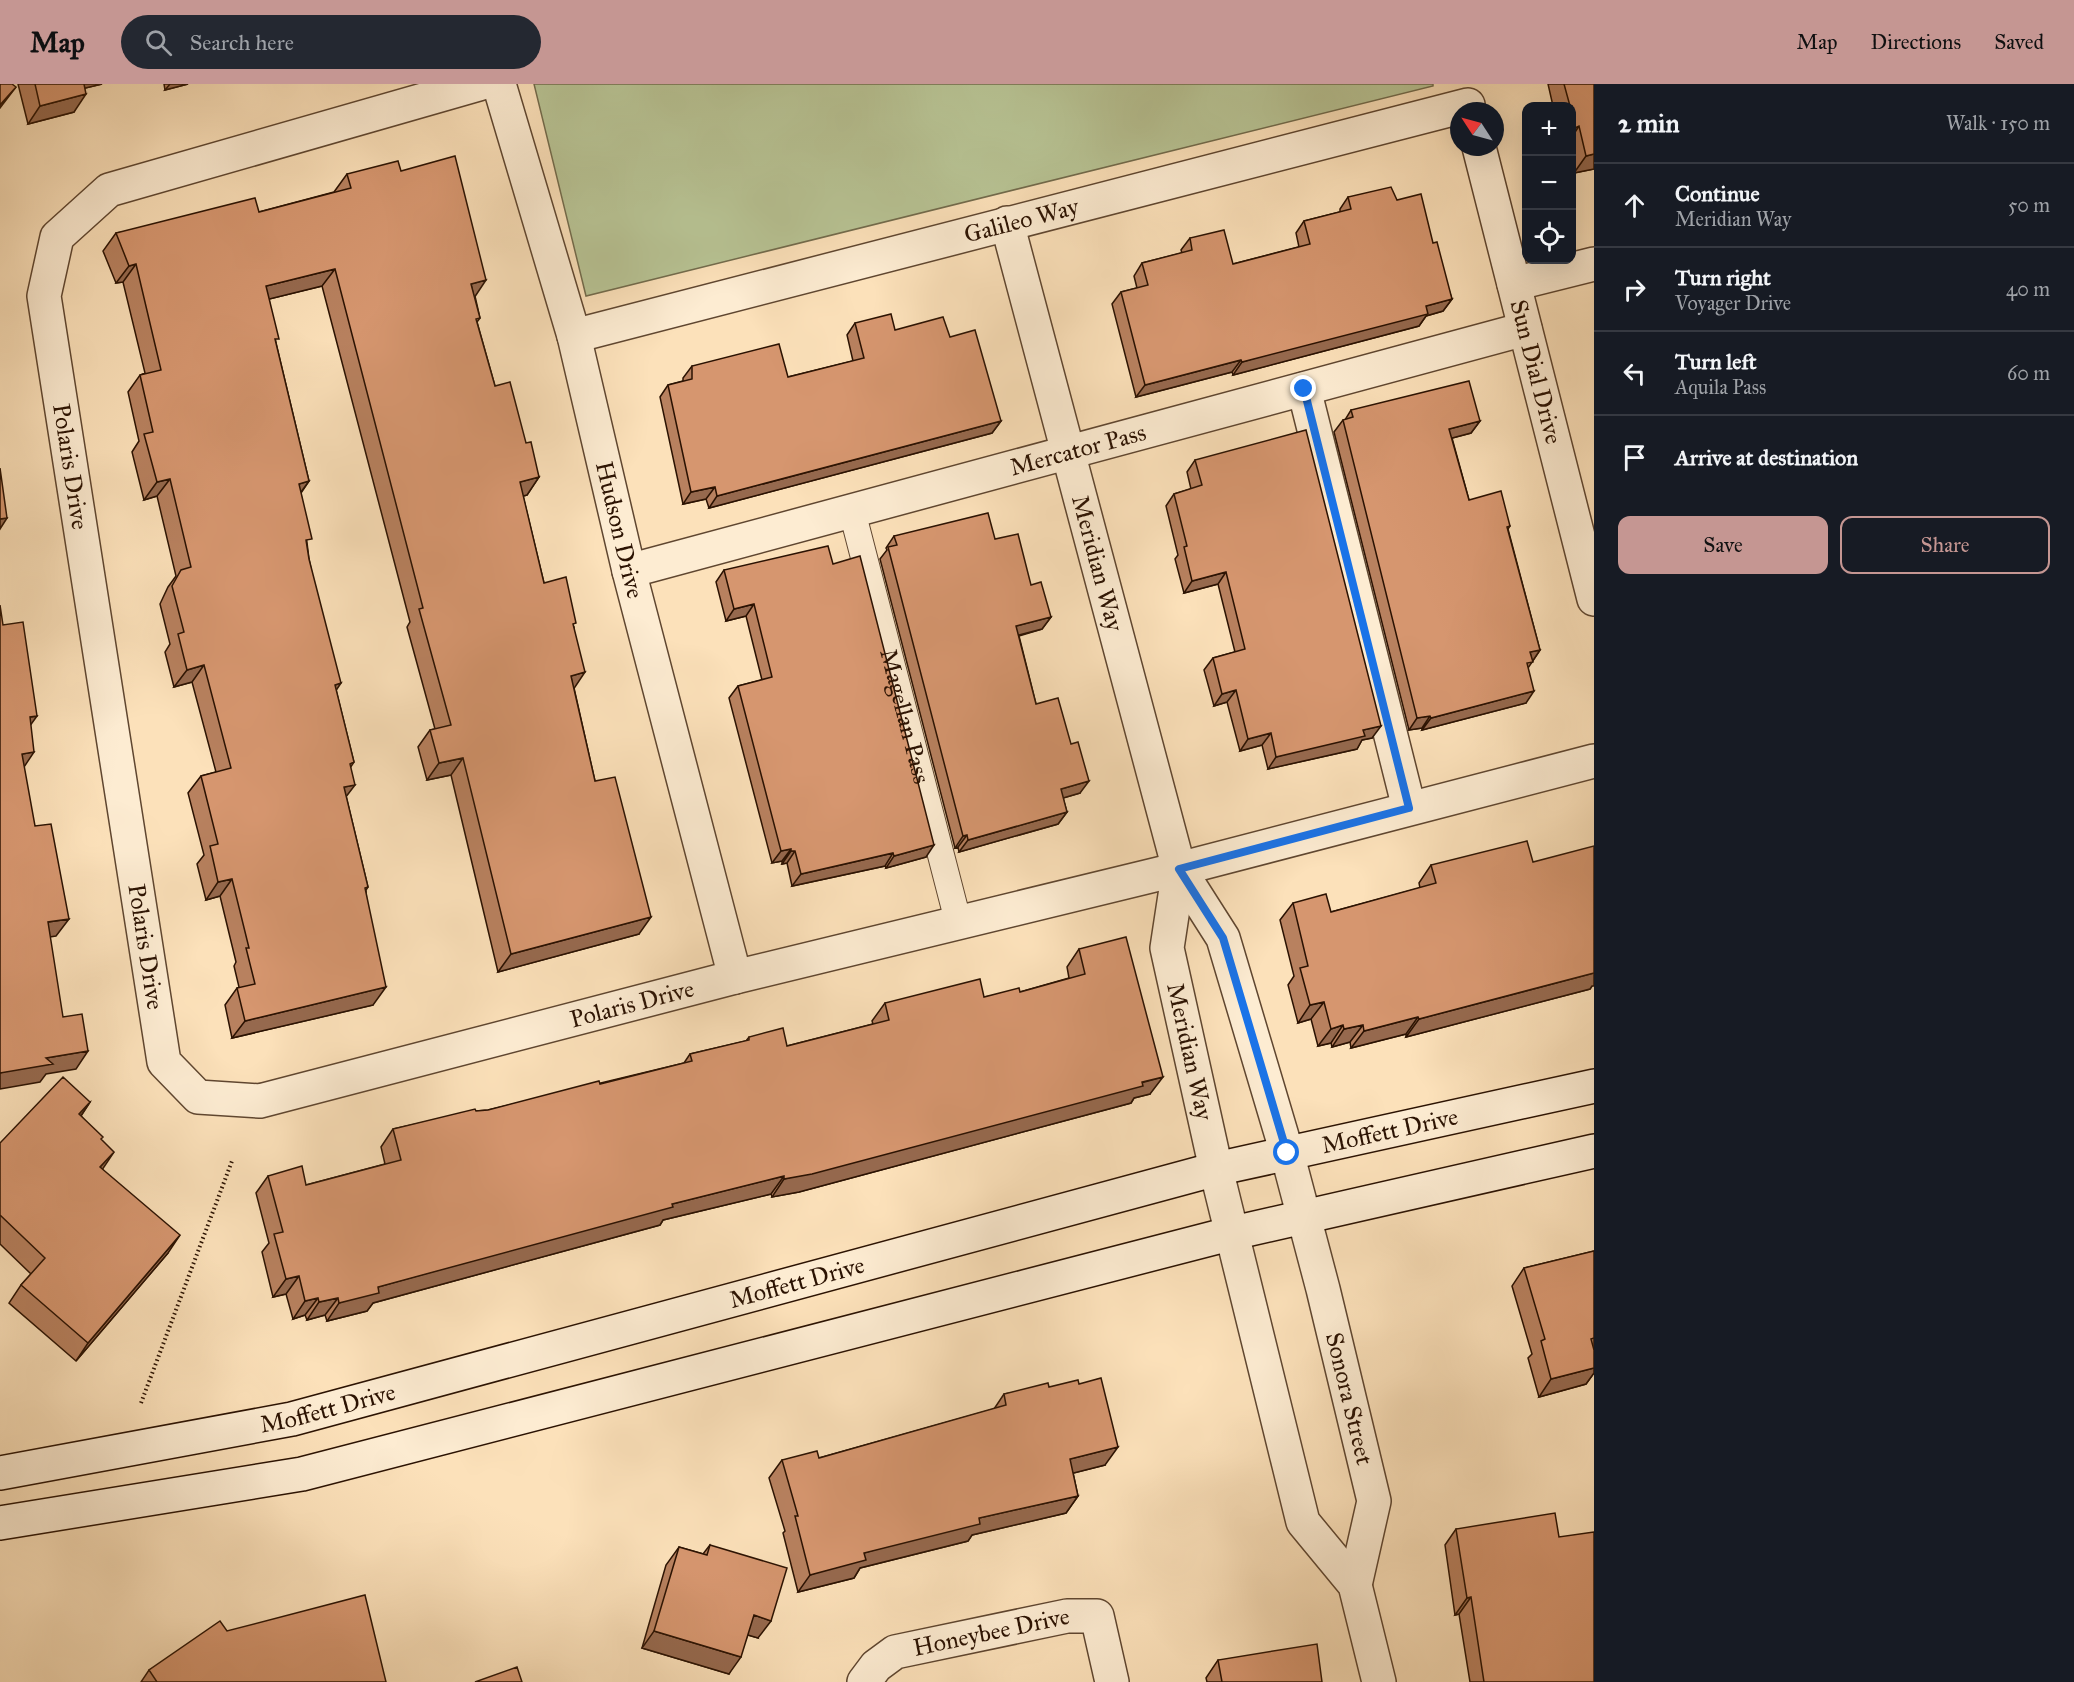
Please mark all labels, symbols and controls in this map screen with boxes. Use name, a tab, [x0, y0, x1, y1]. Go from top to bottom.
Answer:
search box	[121, 15, 541, 69]
text: Map	[30, 25, 85, 60]
icon: search	[142, 26, 175, 59]
text: Search here	[190, 29, 294, 56]
text: Map	[1797, 29, 1838, 55]
text: Directions	[1871, 29, 1961, 55]
text: Saved	[1994, 29, 2044, 55]
north arrow	[1450, 102, 1504, 156]
map controls	[1522, 102, 1576, 264]
button: +	[1522, 102, 1576, 156]
text: 2 min	[1618, 107, 1679, 139]
text: Walk · 150 m	[1946, 111, 2050, 135]
button: −	[1522, 156, 1576, 210]
text: Continue	[1675, 180, 1760, 207]
icon: ahead	[1618, 189, 1651, 222]
street label: Galileo Way	[961, 191, 1083, 250]
text: 50 m	[2008, 193, 2050, 217]
text: Meridian Way	[1675, 207, 1791, 231]
button: locate	[1522, 210, 1576, 264]
text: Turn right	[1675, 264, 1771, 291]
icon: right	[1618, 273, 1651, 306]
text: 40 m	[2006, 277, 2050, 301]
text: Voyager Drive	[1675, 291, 1791, 315]
street label: Sun Dial Drive	[1503, 297, 1569, 447]
text: Turn left	[1675, 348, 1757, 375]
icon: left	[1618, 357, 1651, 390]
text: 60 m	[2007, 361, 2050, 385]
route end	[1290, 375, 1316, 401]
text: Aquila Pass	[1675, 375, 1766, 399]
street label: Polaris Drive	[46, 401, 95, 532]
street label: Mercator Pass	[1007, 417, 1149, 482]
icon: arrive	[1618, 441, 1651, 474]
text: Arrive at destination	[1675, 444, 1858, 471]
street label: Hudson Drive	[589, 458, 651, 602]
street label: Meridian Way	[1065, 492, 1130, 635]
button: Save	[1618, 516, 1828, 574]
button: Share	[1840, 516, 2050, 574]
street label: Magellan Pass	[873, 646, 937, 787]
street label: Polaris Drive	[121, 882, 171, 1012]
street label: Polaris Drive	[567, 973, 697, 1034]
street label: Meridian Way	[1160, 980, 1220, 1124]
street label: Moffett Drive	[1319, 1101, 1461, 1160]
route start	[1273, 1139, 1299, 1165]
street label: Moffett Drive	[726, 1250, 868, 1315]
street label: Sonora Street	[1319, 1329, 1380, 1468]
street label: Moffett Drive	[257, 1377, 399, 1440]
street label: Honeybee Drive	[910, 1601, 1072, 1663]

